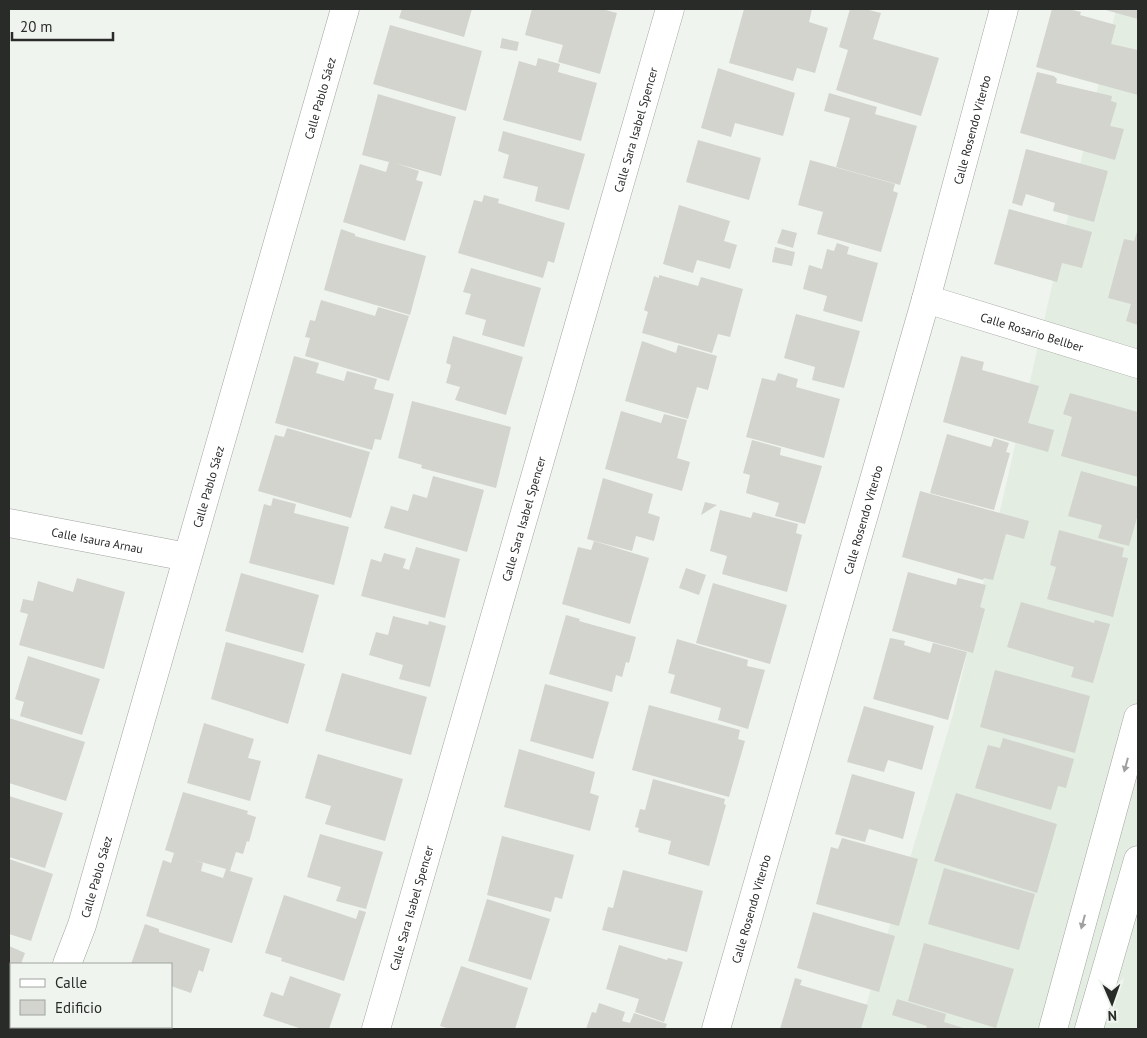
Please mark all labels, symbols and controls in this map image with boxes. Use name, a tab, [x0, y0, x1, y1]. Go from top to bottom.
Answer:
scale bar	[12, 10, 114, 42]
text: 20 m	[20, 17, 53, 36]
street label: Calle Pablo Sáez	[301, 55, 338, 141]
street label: Calle Sara Isabel Spencer	[610, 65, 660, 194]
street label: Calle Rosendo Viterbo	[950, 73, 993, 186]
street label: Calle Rosario Bellber	[979, 309, 1085, 354]
street label: Calle Pablo Sáez	[189, 444, 227, 529]
street label: Calle Sara Isabel Spencer	[498, 455, 548, 583]
street label: Calle Rosendo Viterbo	[840, 463, 885, 576]
street label: Calle Isaura Arnau	[50, 524, 144, 556]
one-way arrow	[1121, 758, 1129, 773]
street label: Calle Pablo Sáez	[77, 834, 115, 919]
street label: Calle Sara Isabel Spencer	[386, 844, 436, 972]
street label: Calle Rosendo Viterbo	[728, 853, 773, 965]
one-way arrow	[1079, 915, 1087, 930]
legend	[10, 963, 172, 1028]
text: Calle	[55, 973, 87, 992]
north arrow	[1087, 978, 1137, 1028]
text: Edificio	[55, 998, 102, 1017]
text: N	[1108, 1007, 1117, 1025]

